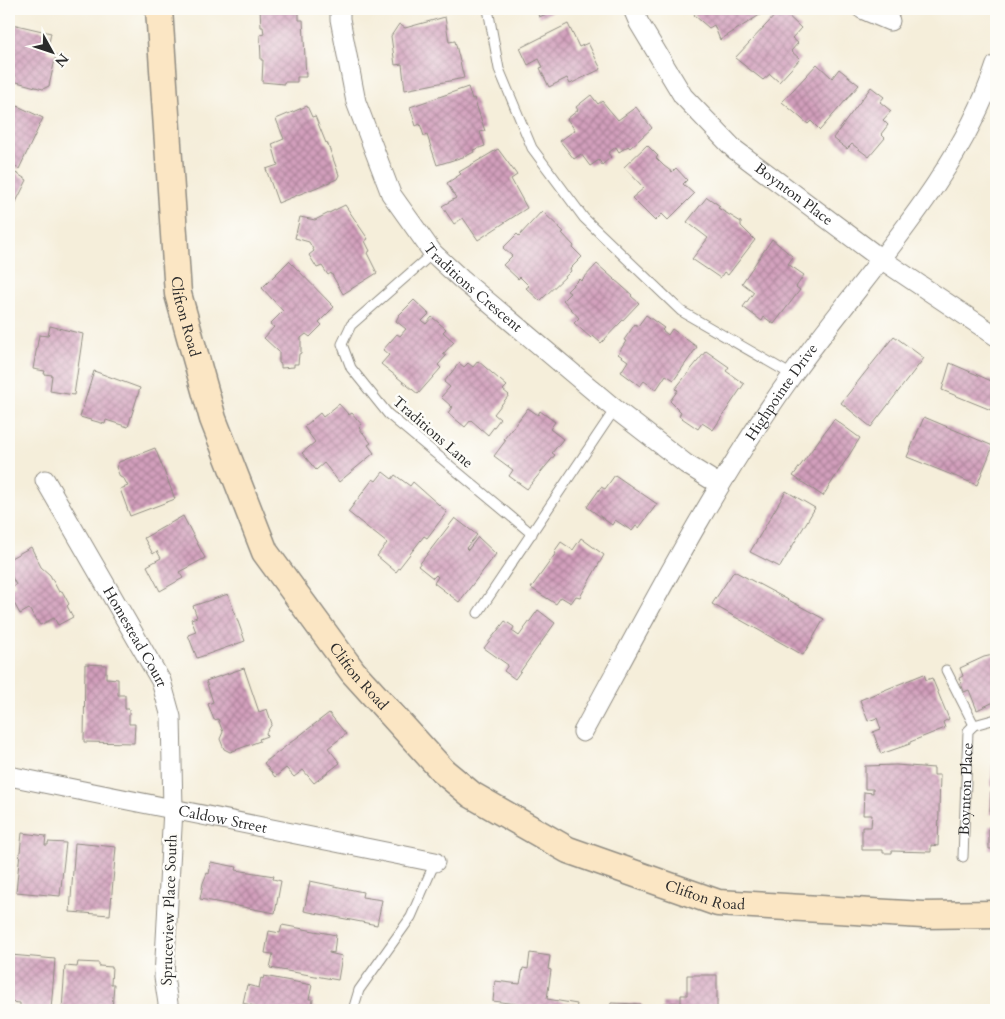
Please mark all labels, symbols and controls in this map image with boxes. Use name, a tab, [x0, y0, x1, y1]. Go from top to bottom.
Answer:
north arrow	[28, 28, 78, 78]
text: N	[50, 49, 73, 71]
street label: Boynton Place	[751, 158, 837, 230]
street label: Traditions Crescent	[419, 239, 527, 337]
street label: Clifton Road	[167, 275, 205, 359]
street label: Highpointe Drive	[741, 339, 822, 444]
street label: Traditions Lane	[388, 391, 478, 473]
street label: Homestead Court	[98, 583, 172, 689]
street label: Clifton Road	[325, 638, 393, 714]
street label: Boynton Place	[954, 742, 978, 836]
street label: Caldow Street	[177, 800, 269, 838]
street label: Spruceview Place South	[156, 833, 182, 986]
street label: Clifton Road	[662, 875, 746, 915]

